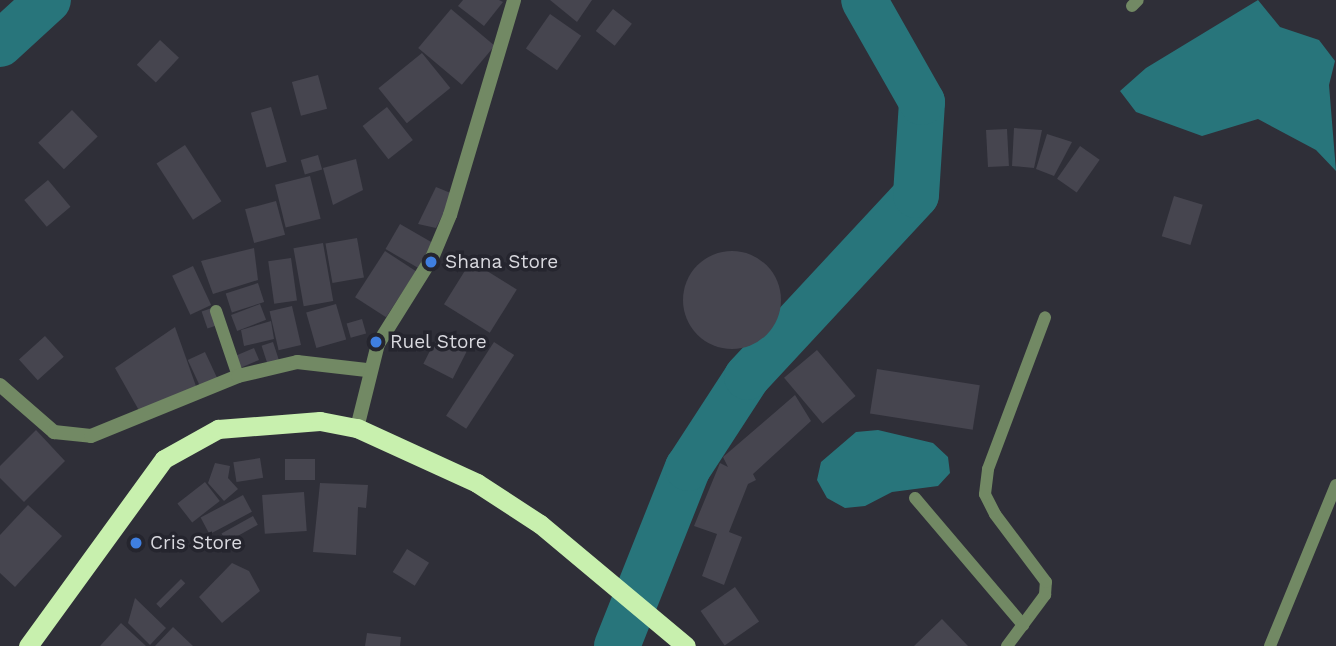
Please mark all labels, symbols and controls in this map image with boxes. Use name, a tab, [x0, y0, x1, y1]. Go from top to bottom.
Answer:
place label: Shana Store	[445, 251, 559, 273]
marker: Shana Store	[423, 254, 439, 270]
place label: Ruel Store	[390, 331, 487, 353]
marker: Ruel Store	[368, 334, 384, 350]
place label: Cris Store	[150, 532, 242, 554]
marker: Cris Store	[128, 535, 144, 551]

